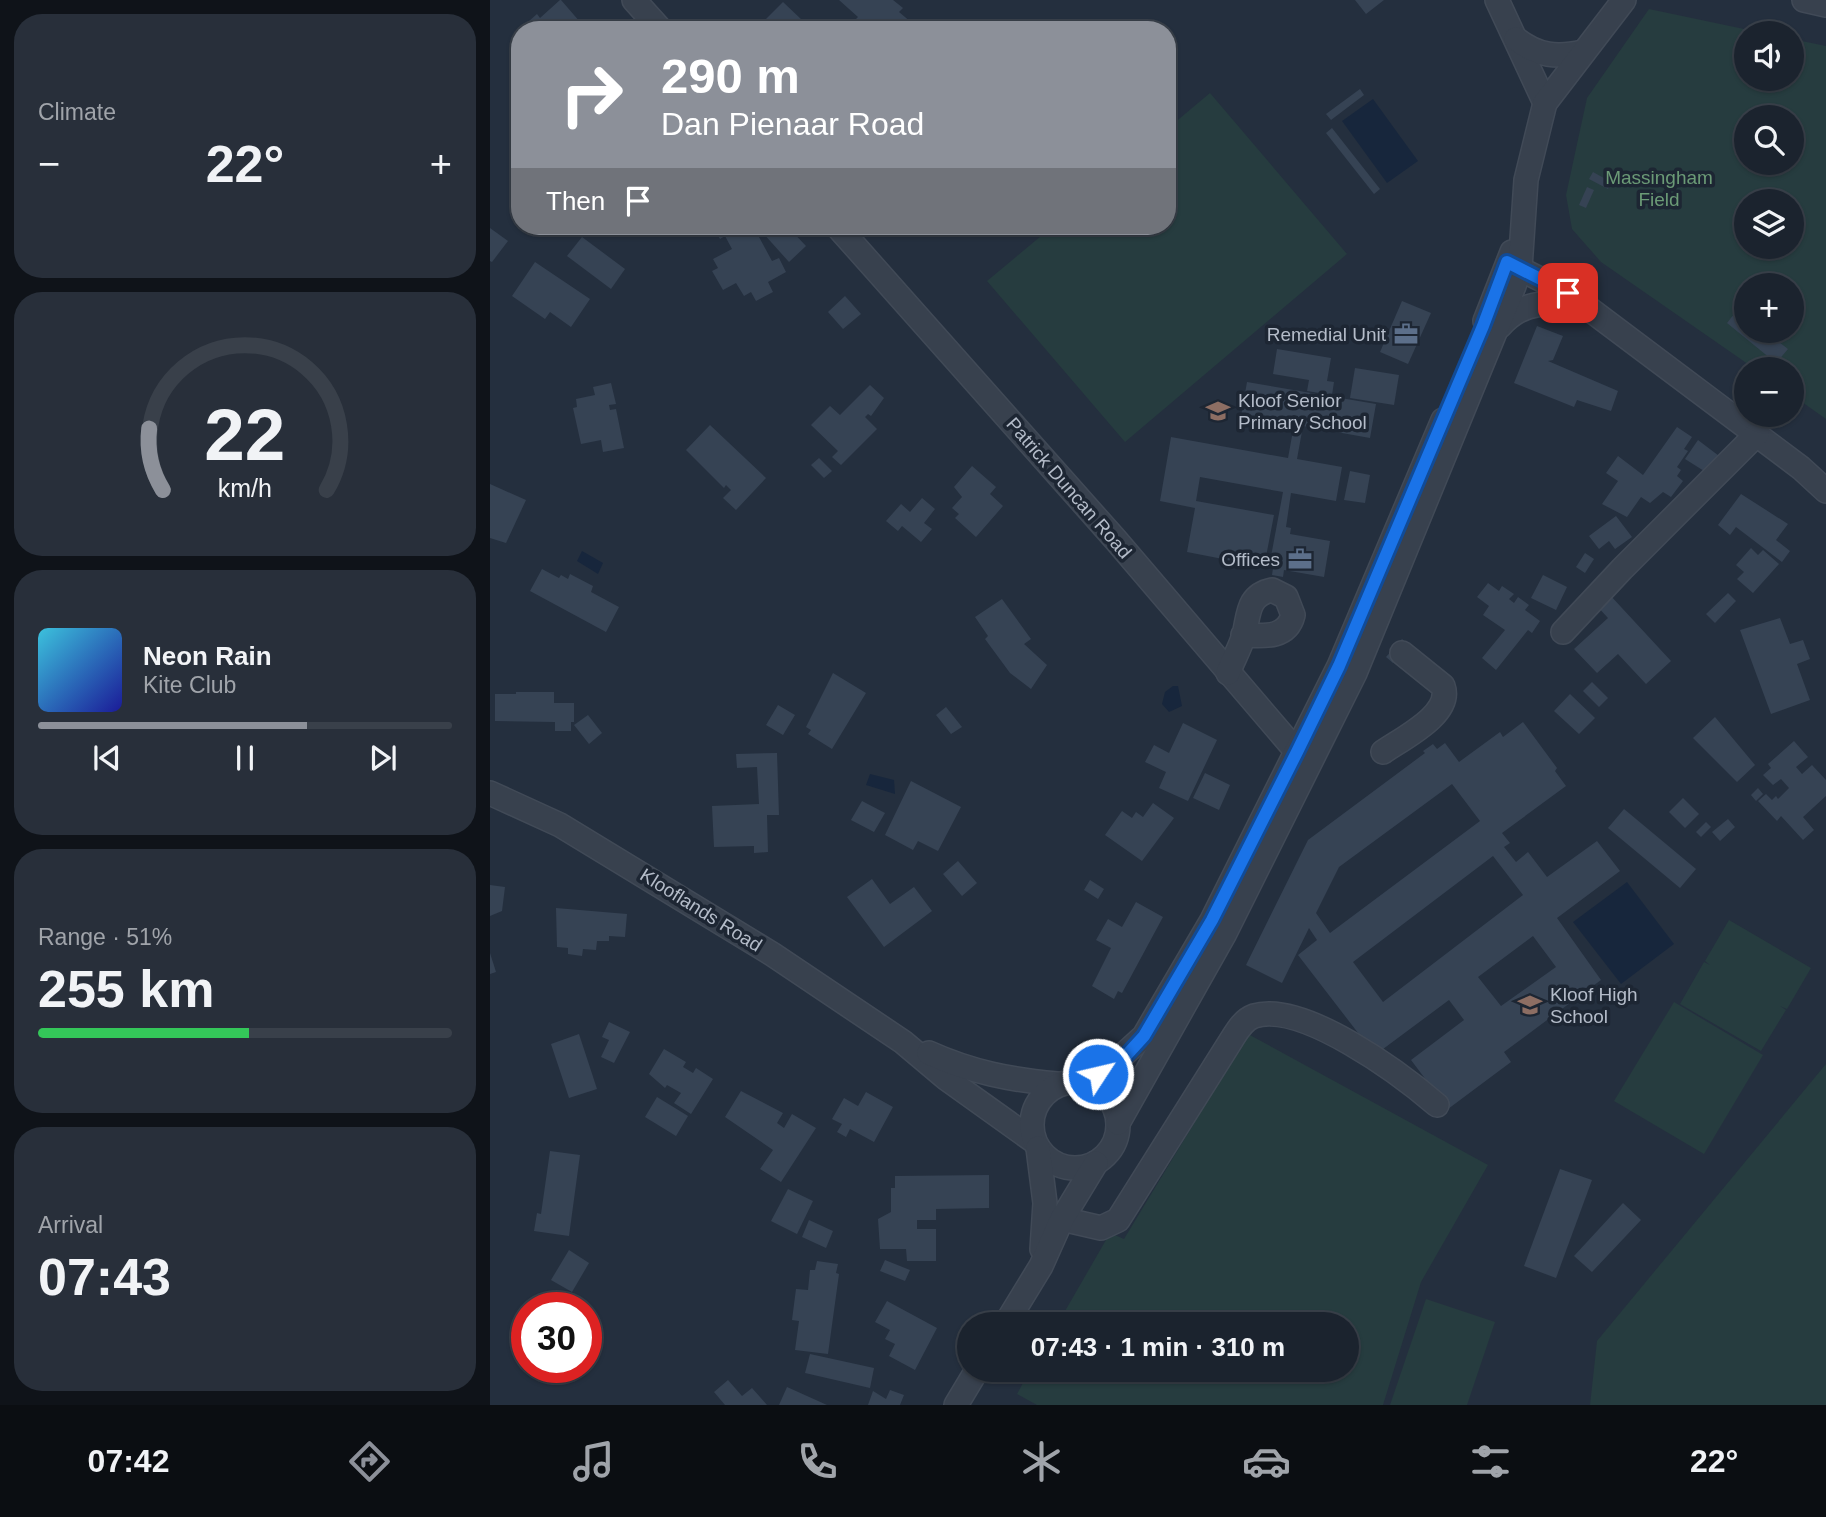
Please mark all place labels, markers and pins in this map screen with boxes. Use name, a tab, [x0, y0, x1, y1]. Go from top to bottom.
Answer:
pin	[1538, 263, 1598, 323]
office icon: Remedial Unit	[1392, 320, 1420, 348]
place label: Remedial Unit	[1267, 324, 1387, 345]
place label: Kloof Senior Primary School	[1238, 390, 1367, 433]
school or university icon: Kloof Senior Primary School	[1204, 397, 1232, 425]
office icon: Offices	[1286, 545, 1314, 573]
place label: Offices	[1221, 549, 1280, 570]
place label: Kloof High School	[1550, 984, 1638, 1027]
school or university icon: Kloof High School	[1516, 991, 1544, 1019]

